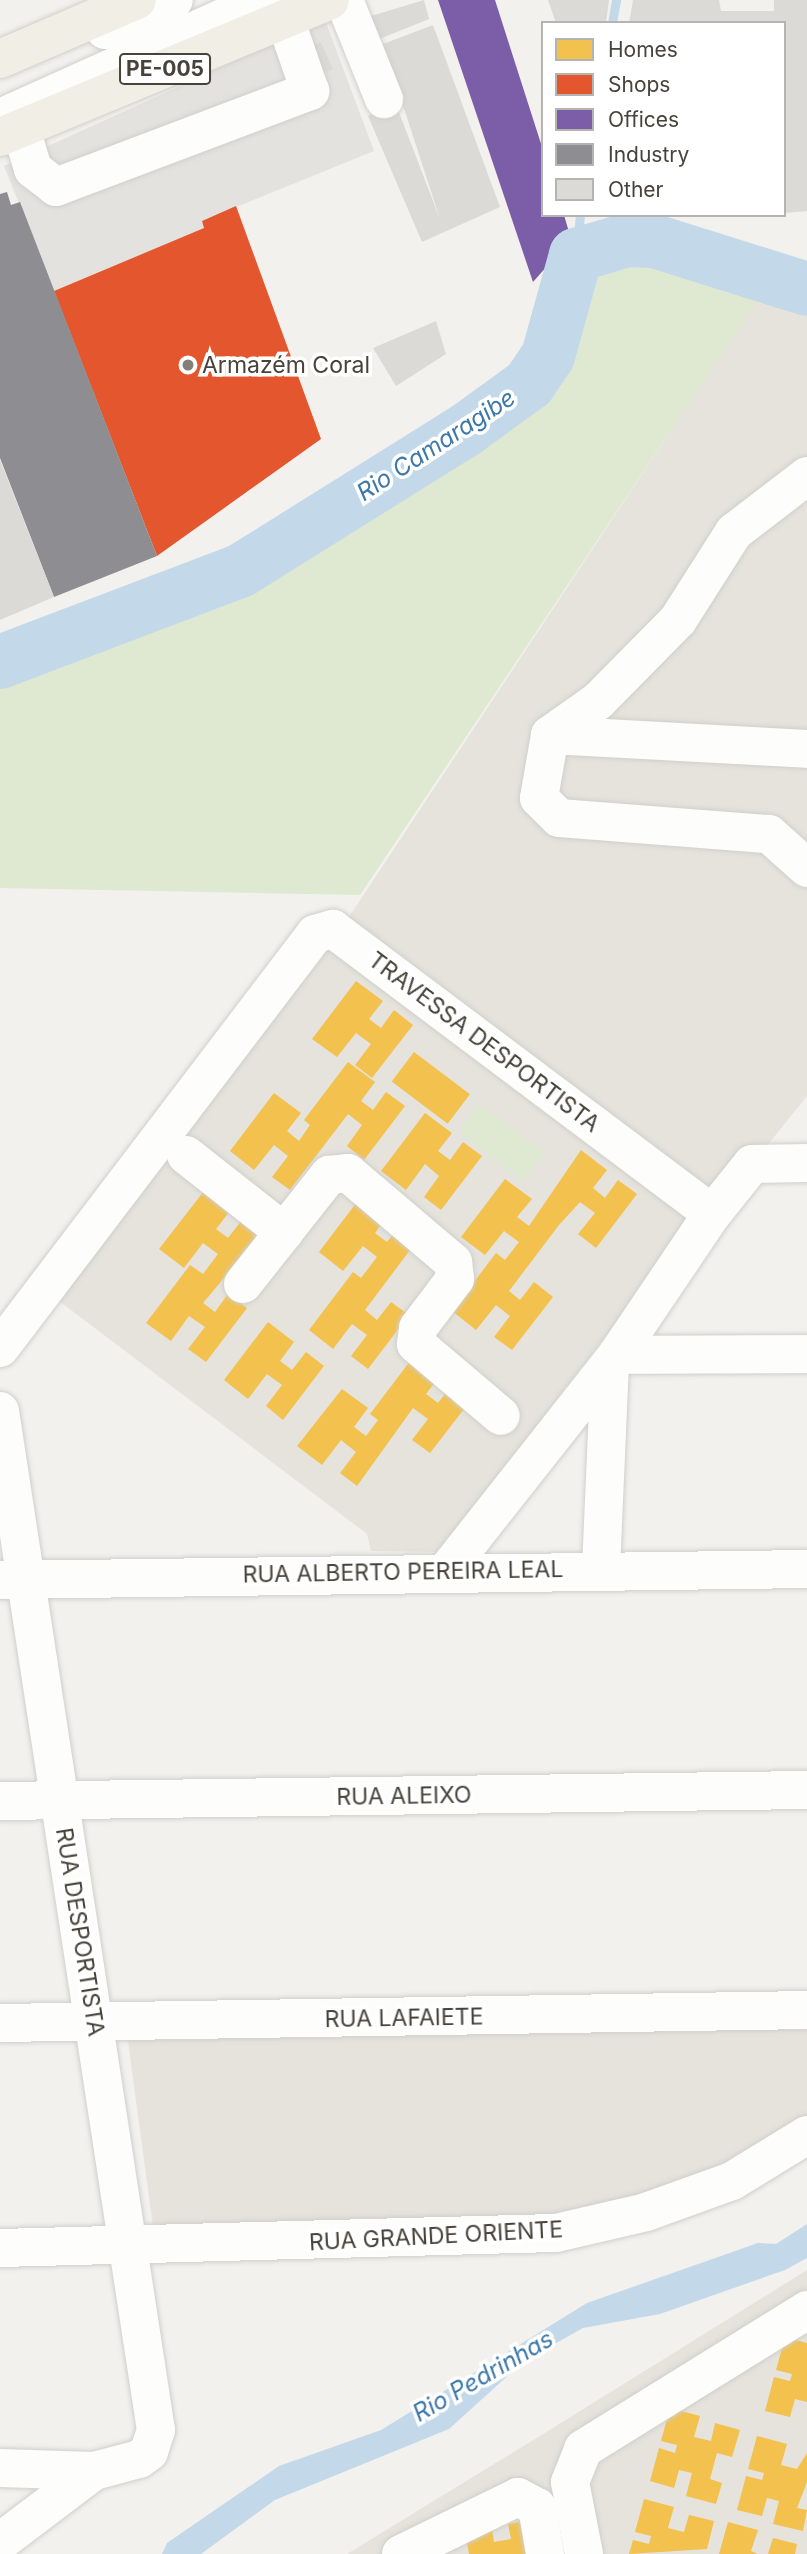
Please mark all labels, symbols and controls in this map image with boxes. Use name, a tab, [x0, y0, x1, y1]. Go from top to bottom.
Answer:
legend	[541, 21, 786, 217]
text: Homes	[608, 37, 678, 62]
road number: PE-005	[118, 52, 212, 86]
text: Shops	[608, 72, 670, 97]
text: Offices	[608, 107, 679, 132]
text: Industry	[608, 142, 689, 167]
text: Other	[608, 177, 664, 202]
place label: Armazém Coral	[202, 351, 370, 379]
marker: Armazém Coral	[180, 357, 196, 373]
water label: Rio Camaragibe	[351, 383, 521, 507]
street label: TRAVESSA DESPORTISTA	[363, 946, 605, 1138]
street label: RUA ALBERTO PEREIRA LEAL	[242, 1555, 564, 1589]
street label: RUA ALEIXO	[336, 1781, 472, 1811]
street label: RUA DESPORTISTA	[50, 1826, 110, 2038]
street label: RUA LAFAIETE	[324, 2003, 484, 2033]
street label: RUA GRANDE ORIENTE	[308, 2216, 564, 2256]
water label: Rio Pedrinhas	[408, 2324, 558, 2428]

